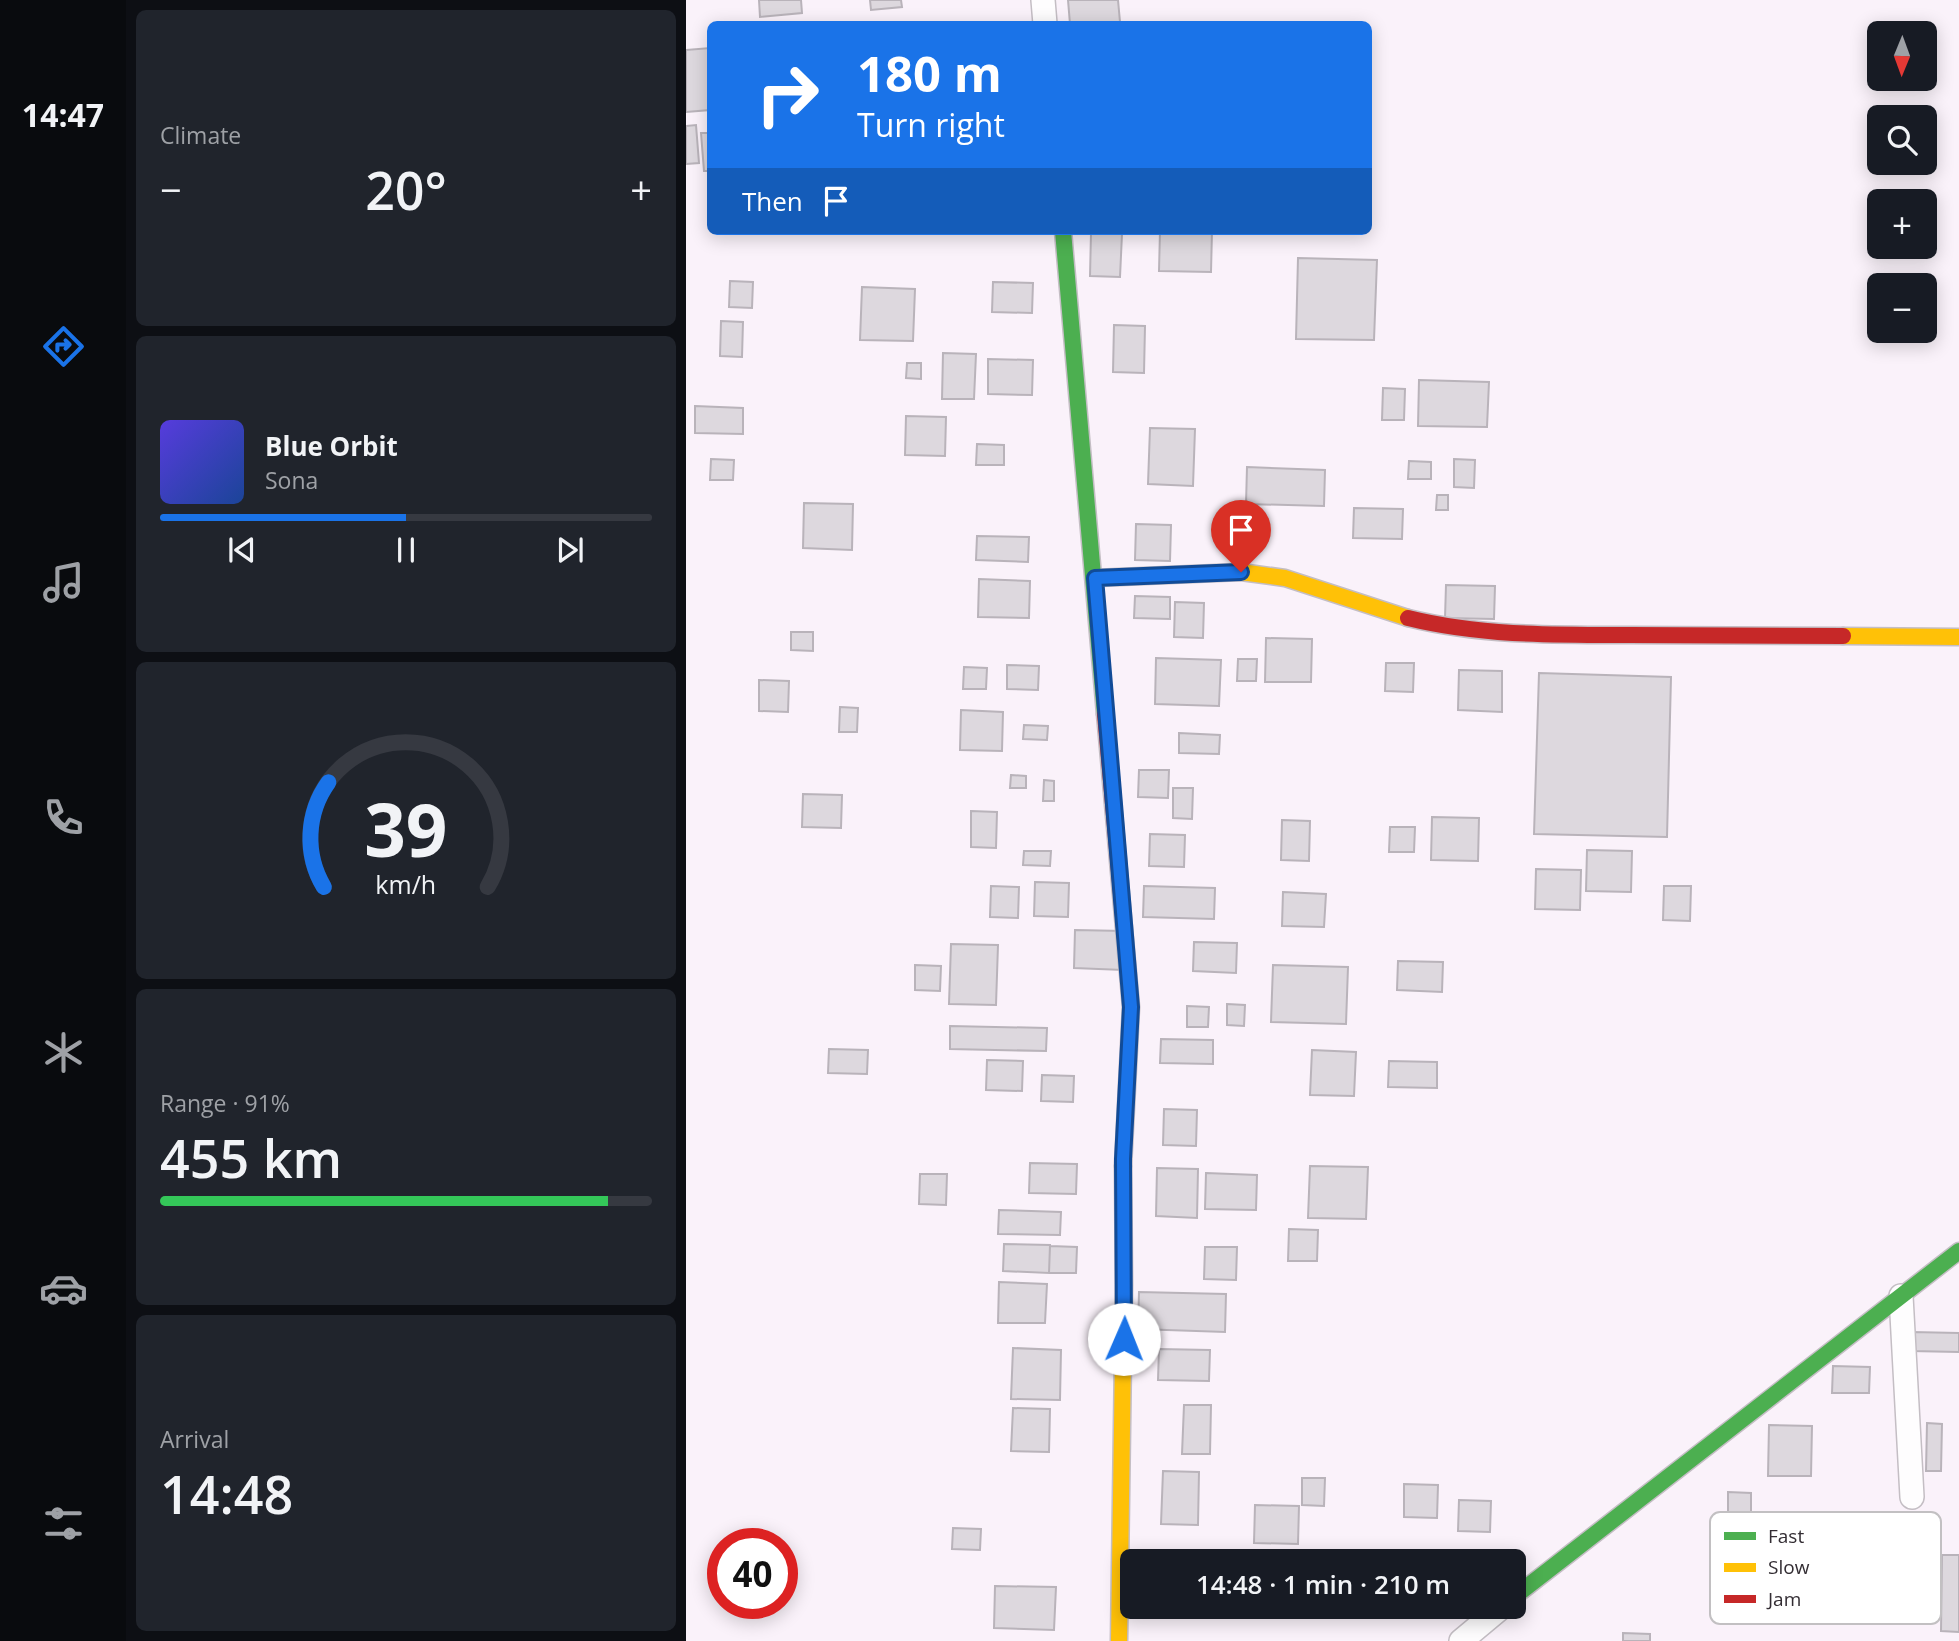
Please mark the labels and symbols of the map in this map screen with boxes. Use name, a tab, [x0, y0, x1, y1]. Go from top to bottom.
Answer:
north arrow	[1867, 21, 1937, 91]
pin	[1211, 500, 1271, 572]
position arrow	[1087, 1302, 1161, 1376]
legend	[1710, 1512, 1941, 1624]
text: Fast	[1768, 1523, 1804, 1549]
speed limit sign: 40	[707, 1528, 798, 1619]
text: Slow	[1768, 1554, 1810, 1580]
text: Jam	[1766, 1586, 1801, 1612]

